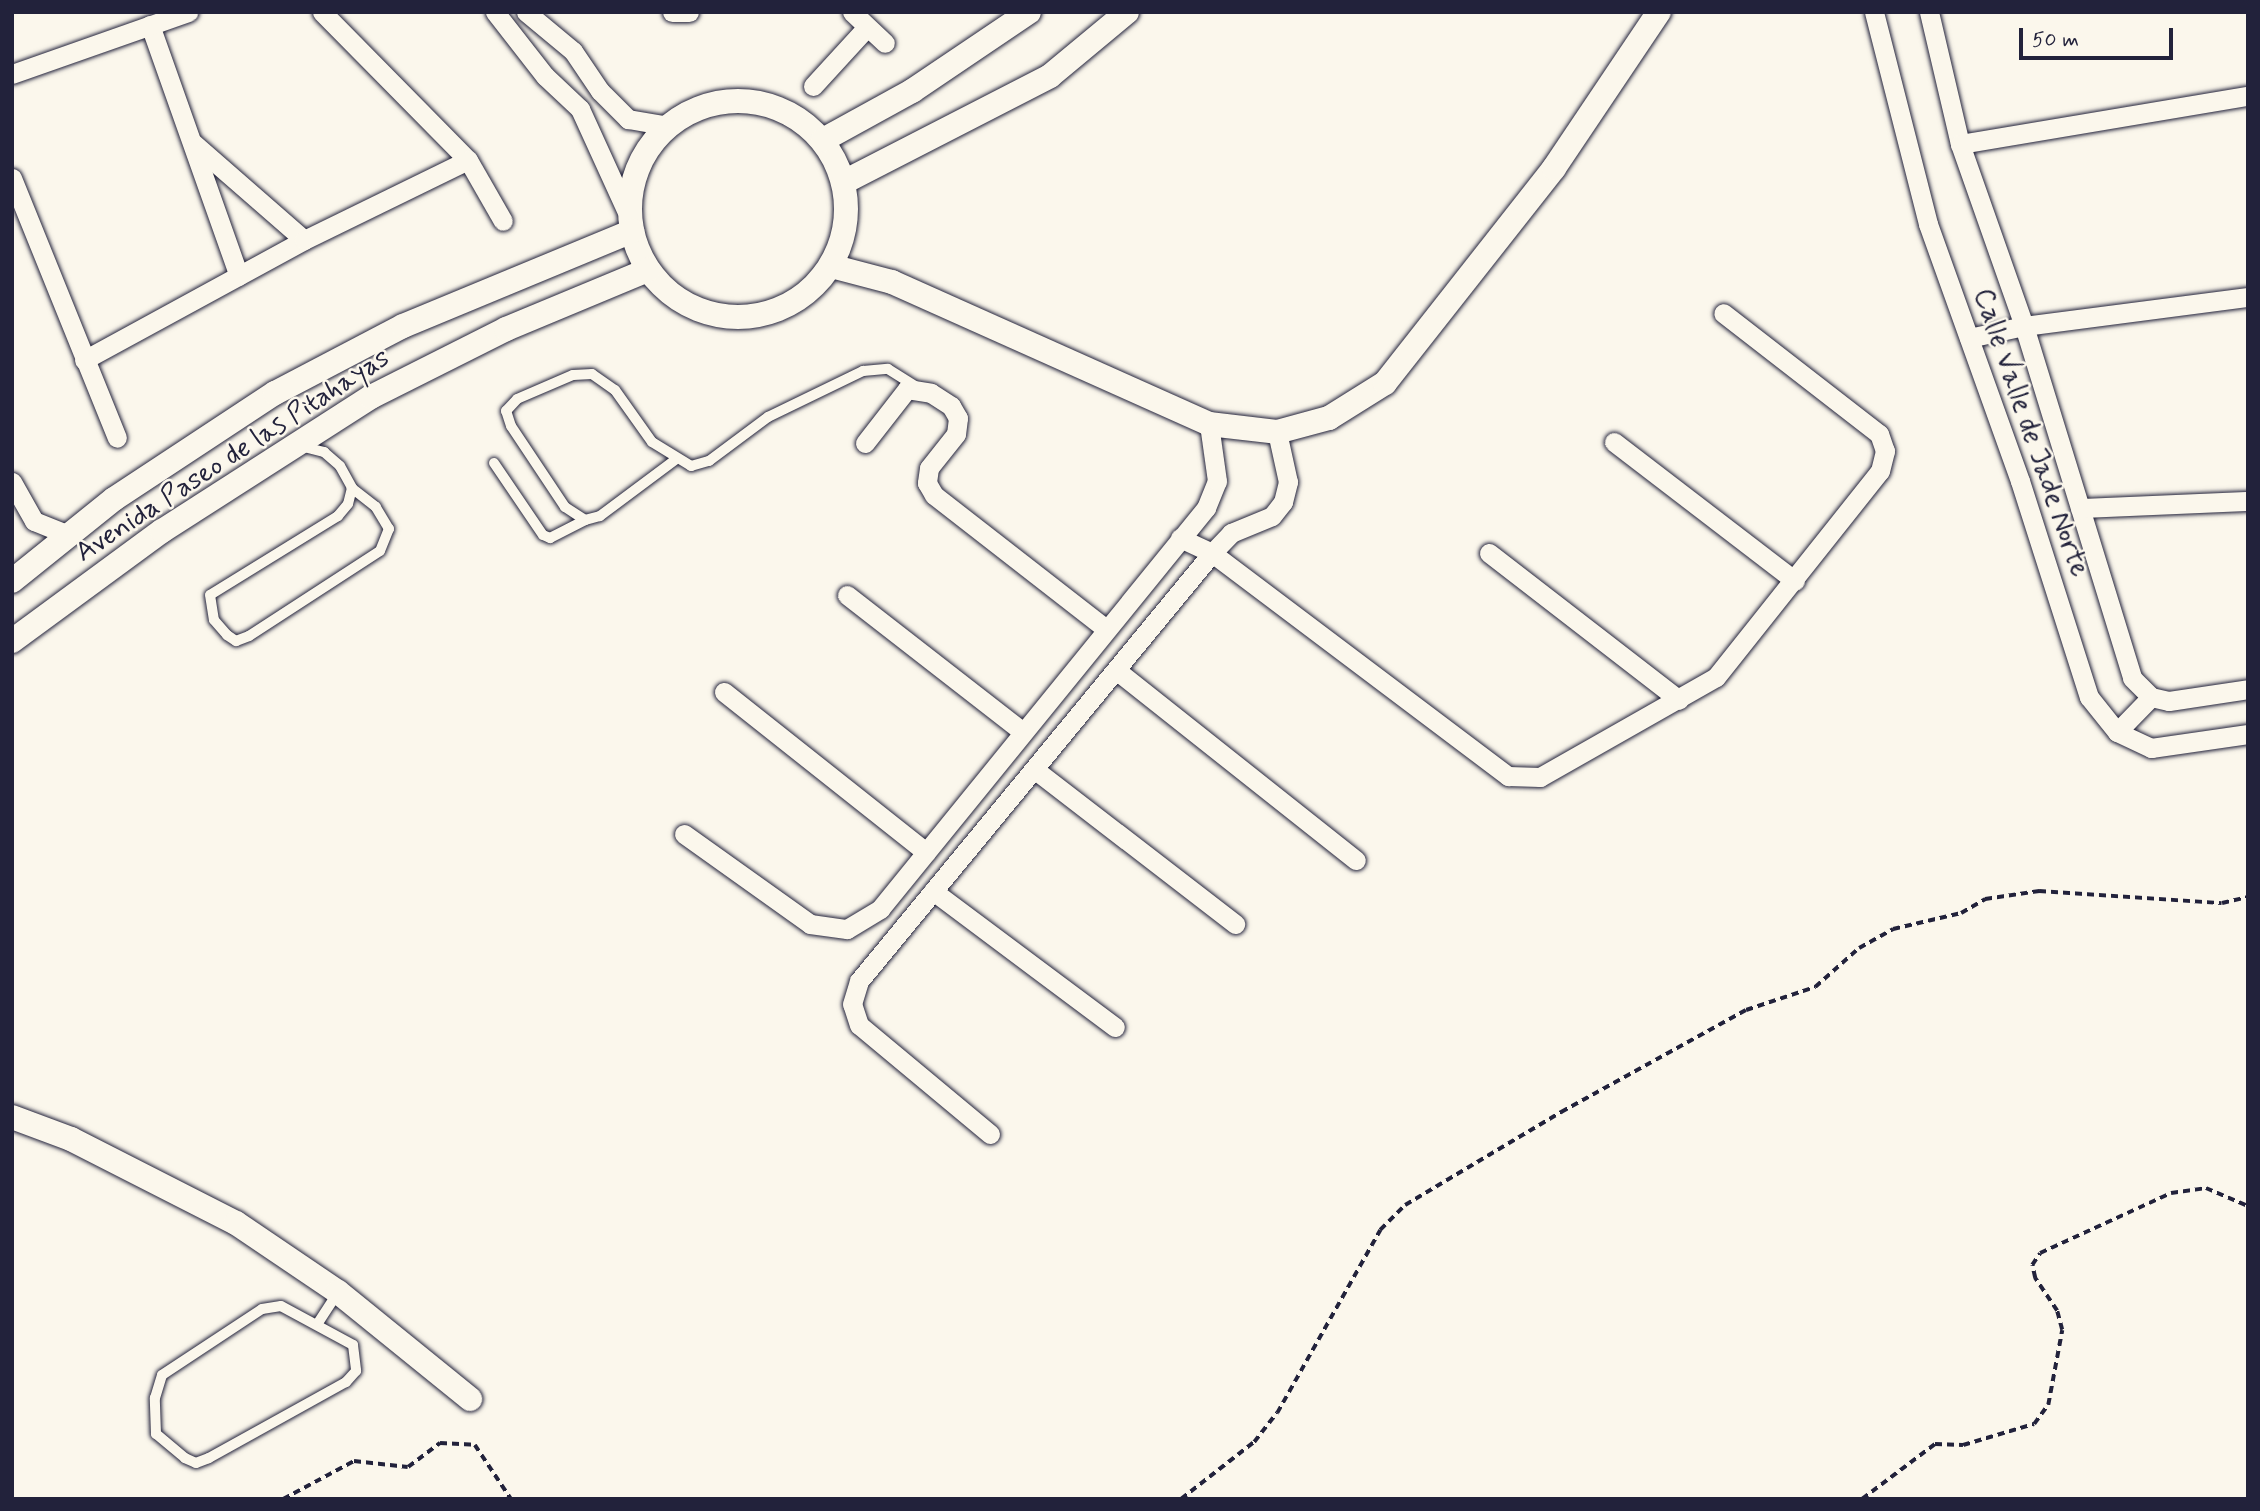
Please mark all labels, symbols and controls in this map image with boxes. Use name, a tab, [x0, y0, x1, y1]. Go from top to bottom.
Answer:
scale bar	[2022, 14, 2176, 58]
text: 50 m	[2032, 26, 2079, 54]
street label: Calle Valle de Jade Norte	[1965, 286, 2095, 580]
street label: Avenida Paseo de las Pitahayas	[70, 342, 396, 570]

